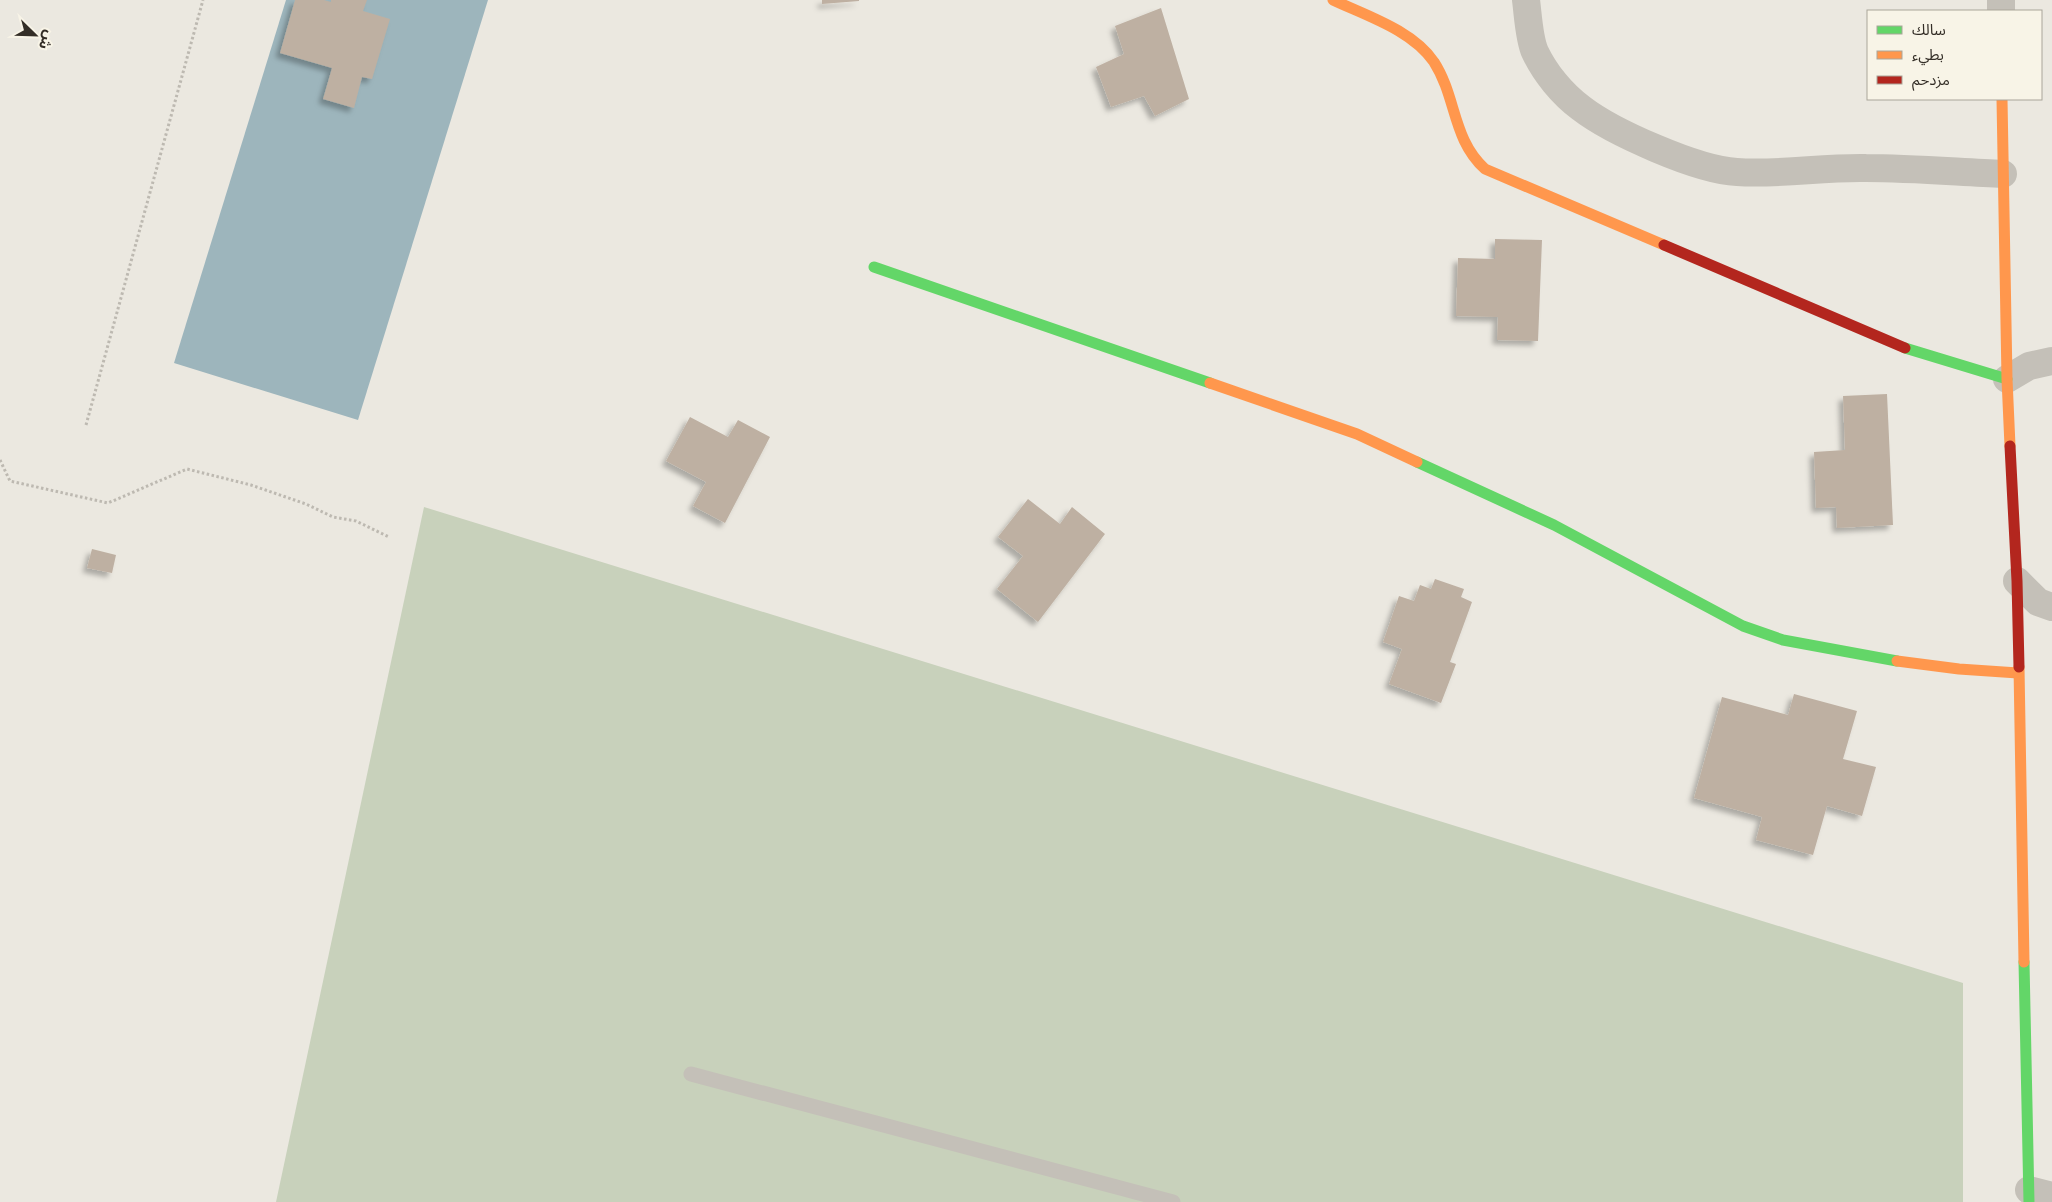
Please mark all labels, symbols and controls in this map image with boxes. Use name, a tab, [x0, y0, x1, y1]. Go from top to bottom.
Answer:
north arrow	[10, 10, 60, 60]
legend	[1867, 10, 2042, 100]
text: سالك	[1912, 19, 1946, 39]
text: ش	[35, 28, 60, 53]
text: بطيء	[1912, 44, 1944, 66]
text: مزدحم	[1912, 69, 1950, 91]

